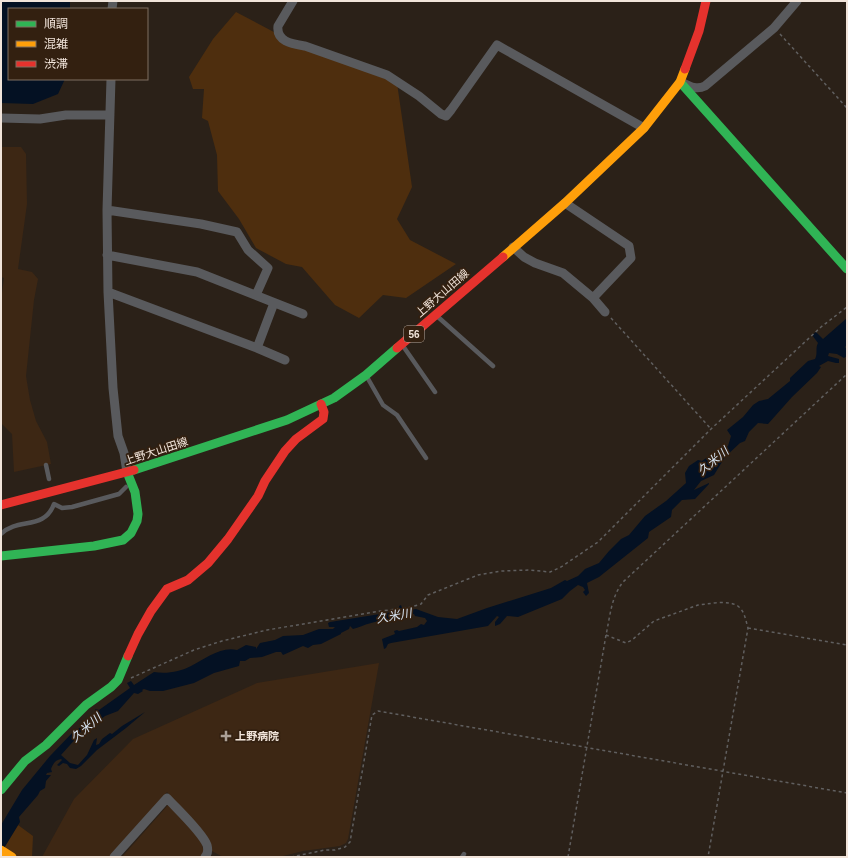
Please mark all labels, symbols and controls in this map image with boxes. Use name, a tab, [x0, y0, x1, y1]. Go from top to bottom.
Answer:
legend	[8, 8, 148, 80]
text: 順調	[44, 17, 68, 31]
text: 混雑	[44, 37, 68, 51]
text: 渋滞	[44, 57, 68, 71]
street label: 上野大山田線	[413, 267, 471, 319]
road number: 56	[404, 326, 424, 342]
street label: 上野大山田線	[123, 435, 189, 467]
water label: 久米川	[695, 443, 733, 478]
water label: 久米川	[375, 606, 415, 626]
water label: 久米川	[68, 710, 106, 745]
marker: 上野病院	[220, 730, 232, 742]
place label: 上野病院	[235, 730, 279, 742]

